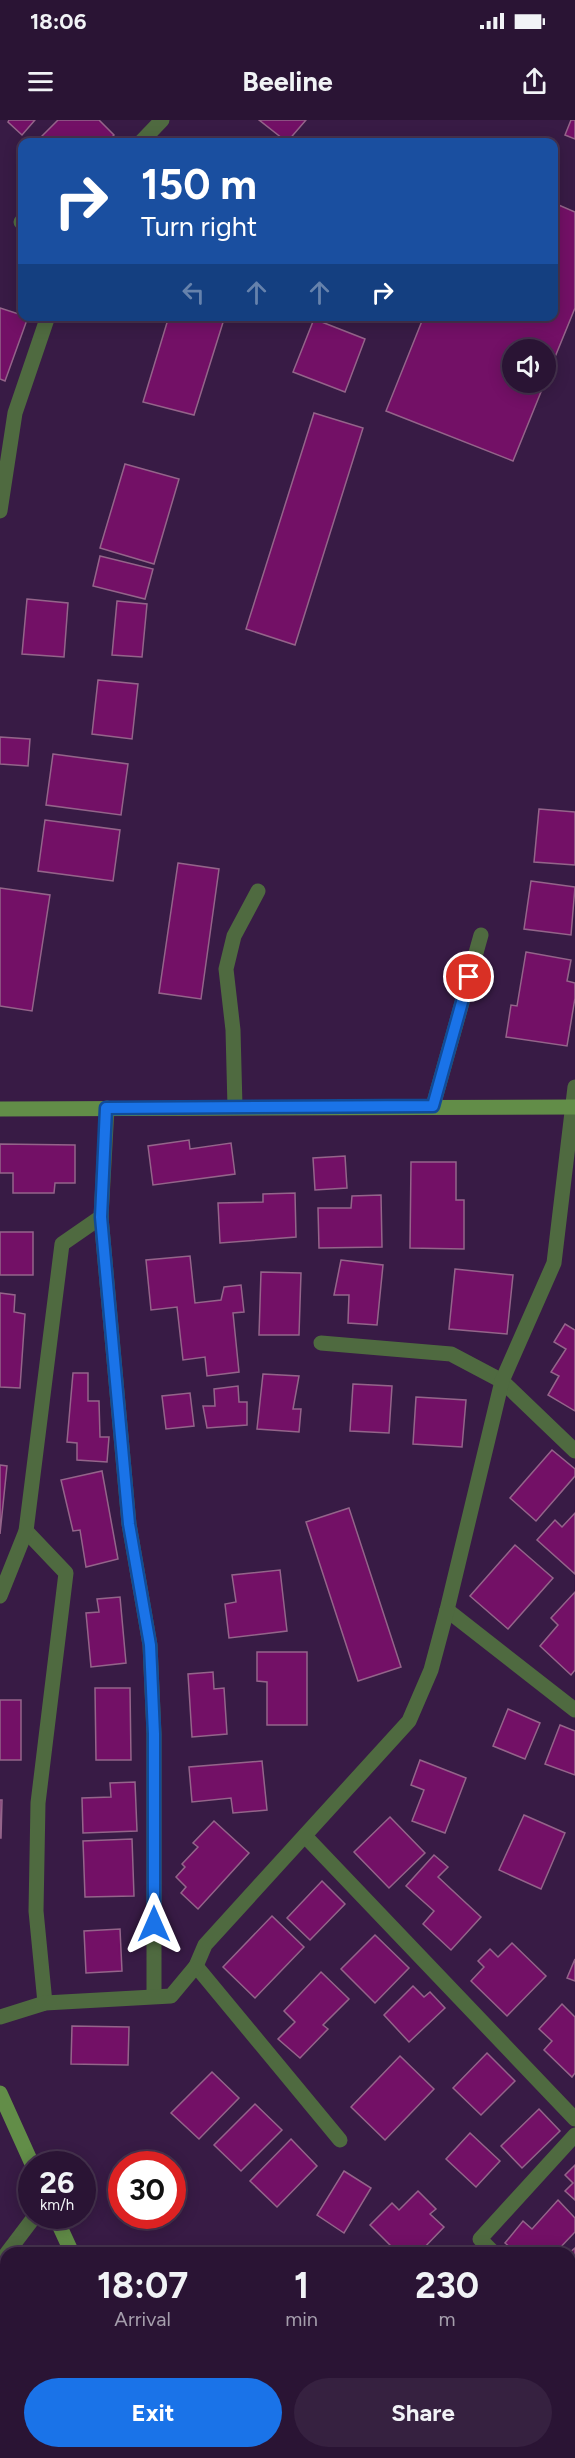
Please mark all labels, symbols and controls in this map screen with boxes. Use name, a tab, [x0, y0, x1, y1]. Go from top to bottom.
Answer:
text: 18:06	[30, 8, 86, 35]
icon: menu	[24, 65, 57, 98]
text: Beeline	[242, 65, 333, 98]
icon: share	[518, 65, 551, 98]
text: 150 m	[141, 159, 257, 210]
icon: right	[42, 162, 120, 240]
text: Turn right	[141, 210, 257, 243]
icon: left	[177, 276, 210, 309]
icon: ahead	[240, 276, 273, 309]
icon: ahead	[303, 276, 336, 309]
icon: right	[366, 276, 399, 309]
map controls	[502, 339, 556, 393]
button: sound	[502, 339, 556, 393]
pin	[443, 951, 494, 1002]
icon: arrive	[452, 960, 485, 993]
position arrow	[122, 1892, 186, 1956]
speed limit sign: 30	[108, 2151, 186, 2229]
text: 26	[40, 2164, 74, 2201]
text: km/h	[40, 2196, 74, 2214]
text: 18:07	[97, 2264, 188, 2307]
text: 1	[294, 2264, 309, 2307]
text: 230	[415, 2264, 479, 2307]
text: Arrival	[114, 2307, 171, 2331]
text: min	[285, 2307, 318, 2331]
text: m	[438, 2307, 456, 2331]
button: Exit	[24, 2378, 282, 2447]
button: Share	[294, 2378, 552, 2447]

